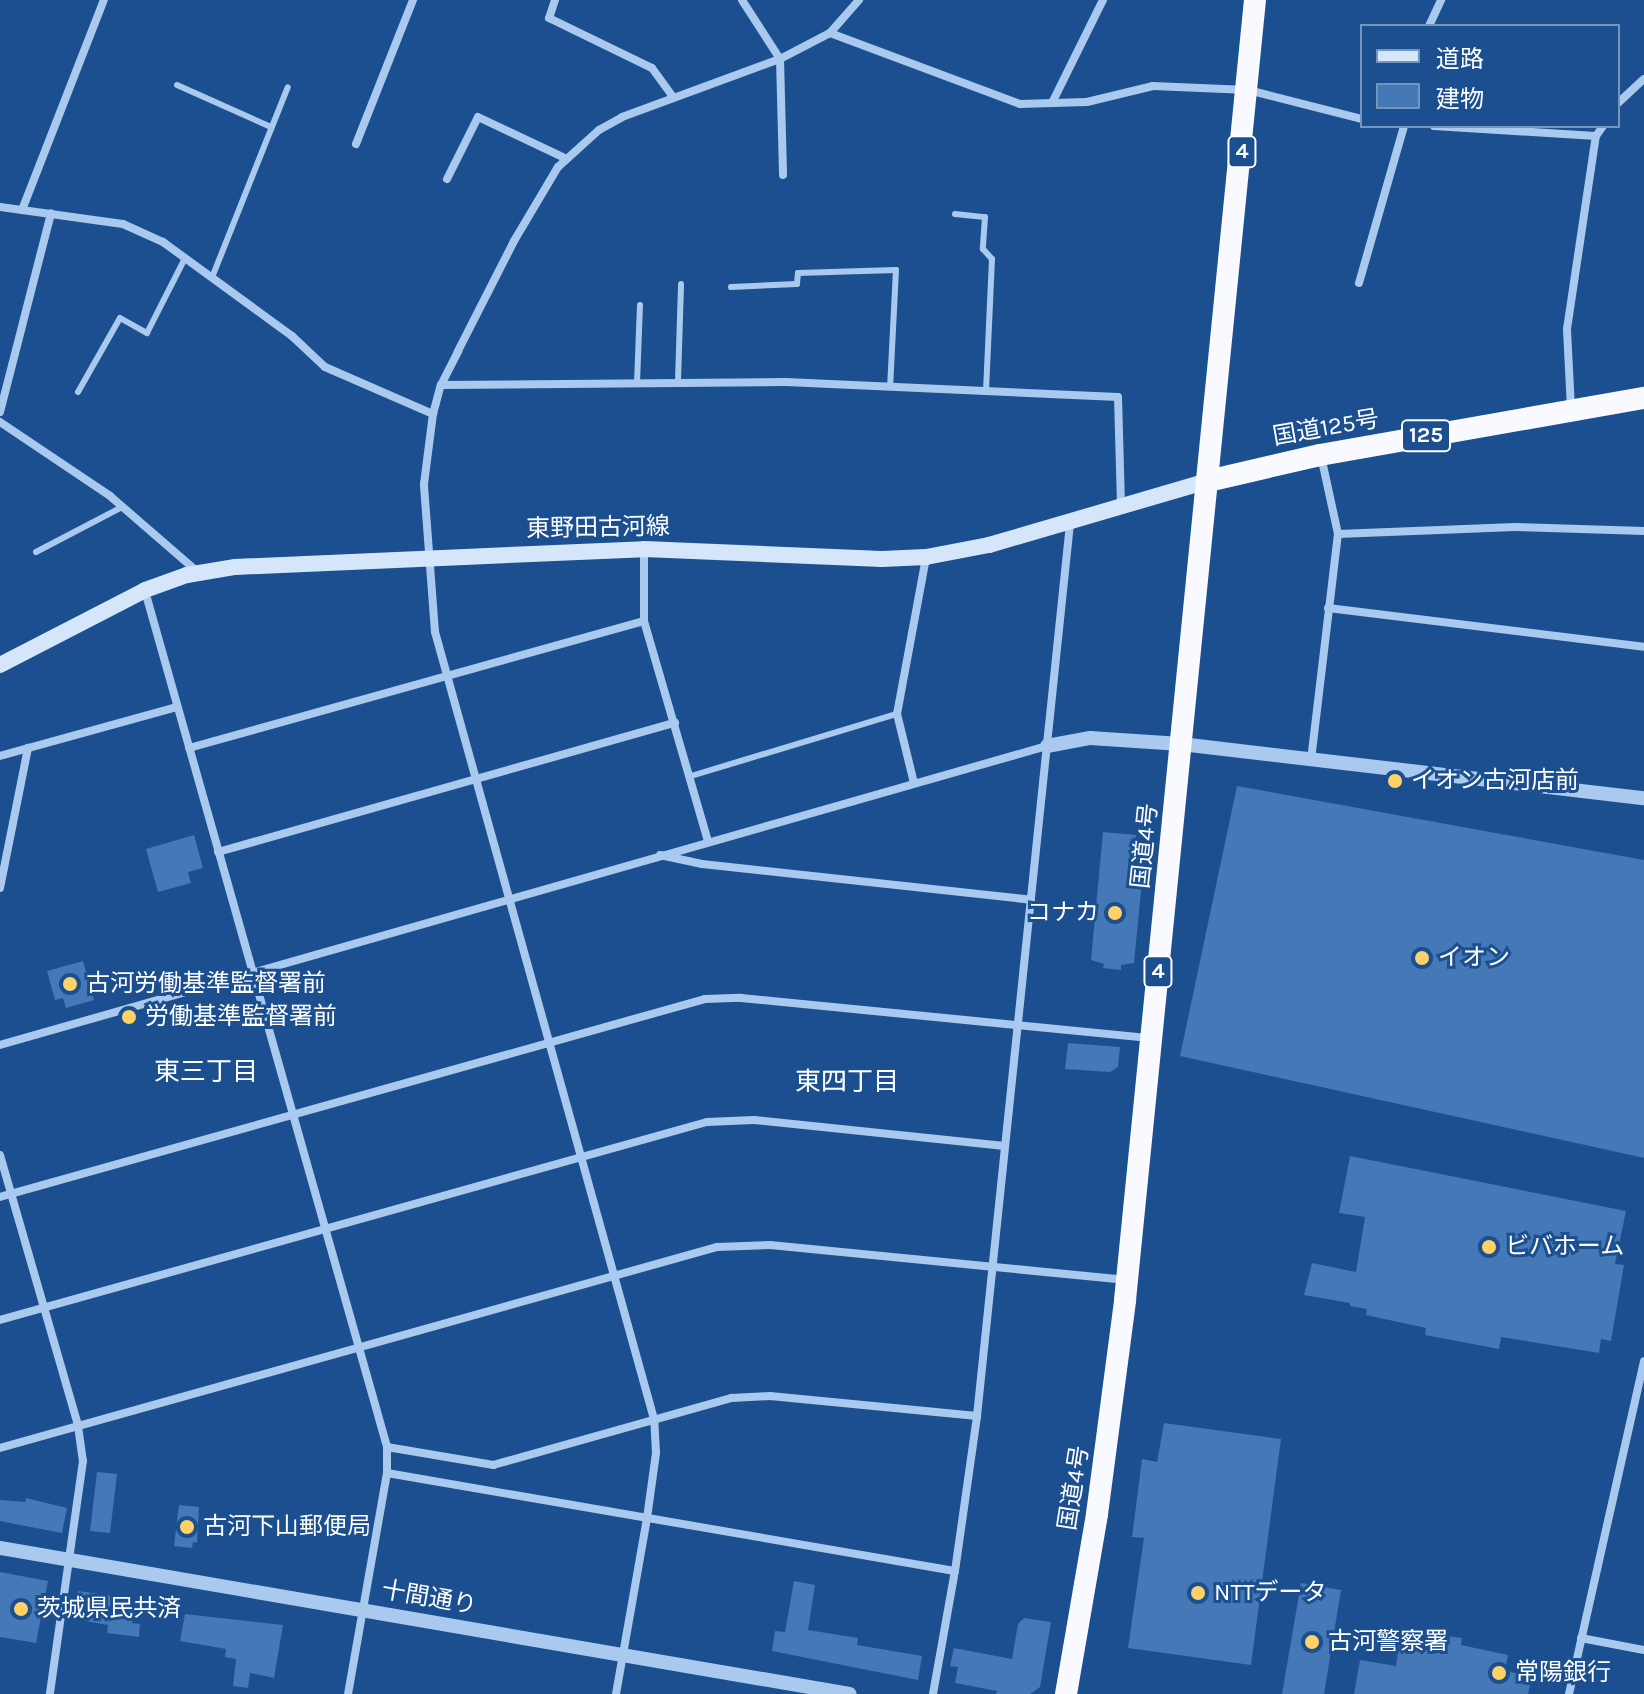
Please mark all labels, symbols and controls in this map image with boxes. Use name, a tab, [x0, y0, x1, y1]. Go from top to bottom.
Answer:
legend	[1360, 24, 1620, 128]
text: 道路	[1436, 45, 1484, 73]
text: 建物	[1436, 85, 1484, 113]
road number: 4	[1226, 134, 1258, 170]
street label: 国道125号	[1271, 404, 1381, 452]
road number: 125	[1400, 418, 1452, 454]
street label: 東野田古河線	[526, 512, 670, 544]
place label: イオン古河店前	[1411, 767, 1579, 795]
marker: イオン古河店前	[1386, 772, 1404, 790]
street label: 国道4号	[1126, 802, 1164, 890]
place label: コナカ	[1027, 899, 1099, 927]
marker: コナカ	[1106, 904, 1124, 922]
place label: イオン	[1438, 944, 1510, 972]
marker: イオン	[1413, 949, 1431, 967]
road number: 4	[1142, 954, 1174, 990]
place label: 古河労働基準監督署前	[86, 970, 326, 998]
marker: 古河労働基準監督署前	[61, 975, 79, 993]
place label: 労働基準監督署前	[145, 1003, 337, 1031]
marker: 労働基準監督署前	[120, 1008, 138, 1026]
district label: 東三丁目	[154, 1056, 258, 1088]
district label: 東四丁目	[795, 1066, 899, 1098]
place label: ビバホーム	[1505, 1233, 1625, 1261]
marker: ビバホーム	[1480, 1238, 1498, 1256]
street label: 国道4号	[1053, 1444, 1095, 1532]
place label: 古河下山郵便局	[203, 1513, 371, 1541]
marker: 古河下山郵便局	[178, 1518, 196, 1536]
street label: 十間通り	[379, 1575, 479, 1621]
place label: NTTデータ	[1214, 1579, 1326, 1607]
marker: NTTデータ	[1189, 1584, 1207, 1602]
place label: 茨城県民共済	[37, 1595, 181, 1623]
marker: 茨城県民共済	[12, 1600, 30, 1618]
place label: 古河警察署	[1328, 1628, 1448, 1656]
marker: 古河警察署	[1303, 1633, 1321, 1651]
place label: 常陽銀行	[1515, 1659, 1611, 1687]
marker: 常陽銀行	[1490, 1664, 1508, 1682]

